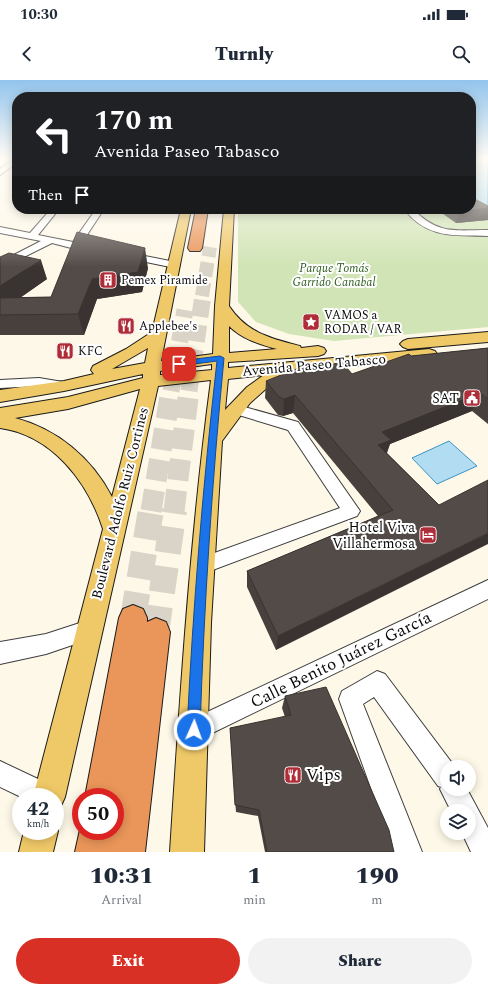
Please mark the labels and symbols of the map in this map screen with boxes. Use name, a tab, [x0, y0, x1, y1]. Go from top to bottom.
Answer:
park label: Parque Tomás Garrido Canabal	[292, 259, 376, 292]
building icon: Pemex Piramide	[98, 270, 118, 290]
place label: Pemex Piramide	[121, 271, 208, 290]
place label: VAMOS a RODAR / VAR	[324, 306, 401, 339]
place icon: VAMOS a RODAR / VAR	[301, 312, 321, 332]
restaurant icon: Applebee's	[116, 316, 136, 336]
place label: Applebee's	[139, 317, 198, 336]
restaurant icon: KFC	[55, 341, 75, 361]
place label: KFC	[78, 342, 103, 361]
pin	[162, 347, 196, 381]
street label: Avenida Paseo Tabasco	[241, 348, 387, 382]
place label: SAT	[432, 388, 459, 409]
public building icon: SAT	[462, 388, 482, 408]
street label: Boulevard Adolfo Ruiz Cortines	[86, 405, 154, 601]
place label: Hotel Viva Villahermosa	[332, 517, 415, 554]
hotel icon: Hotel Viva Villahermosa	[418, 525, 438, 545]
street label: Calle Benito Juárez García	[246, 604, 437, 715]
position arrow	[173, 709, 215, 751]
place label: Vips	[306, 762, 341, 788]
restaurant icon: Vips	[283, 765, 303, 785]
speed limit sign: 50	[72, 788, 124, 840]

